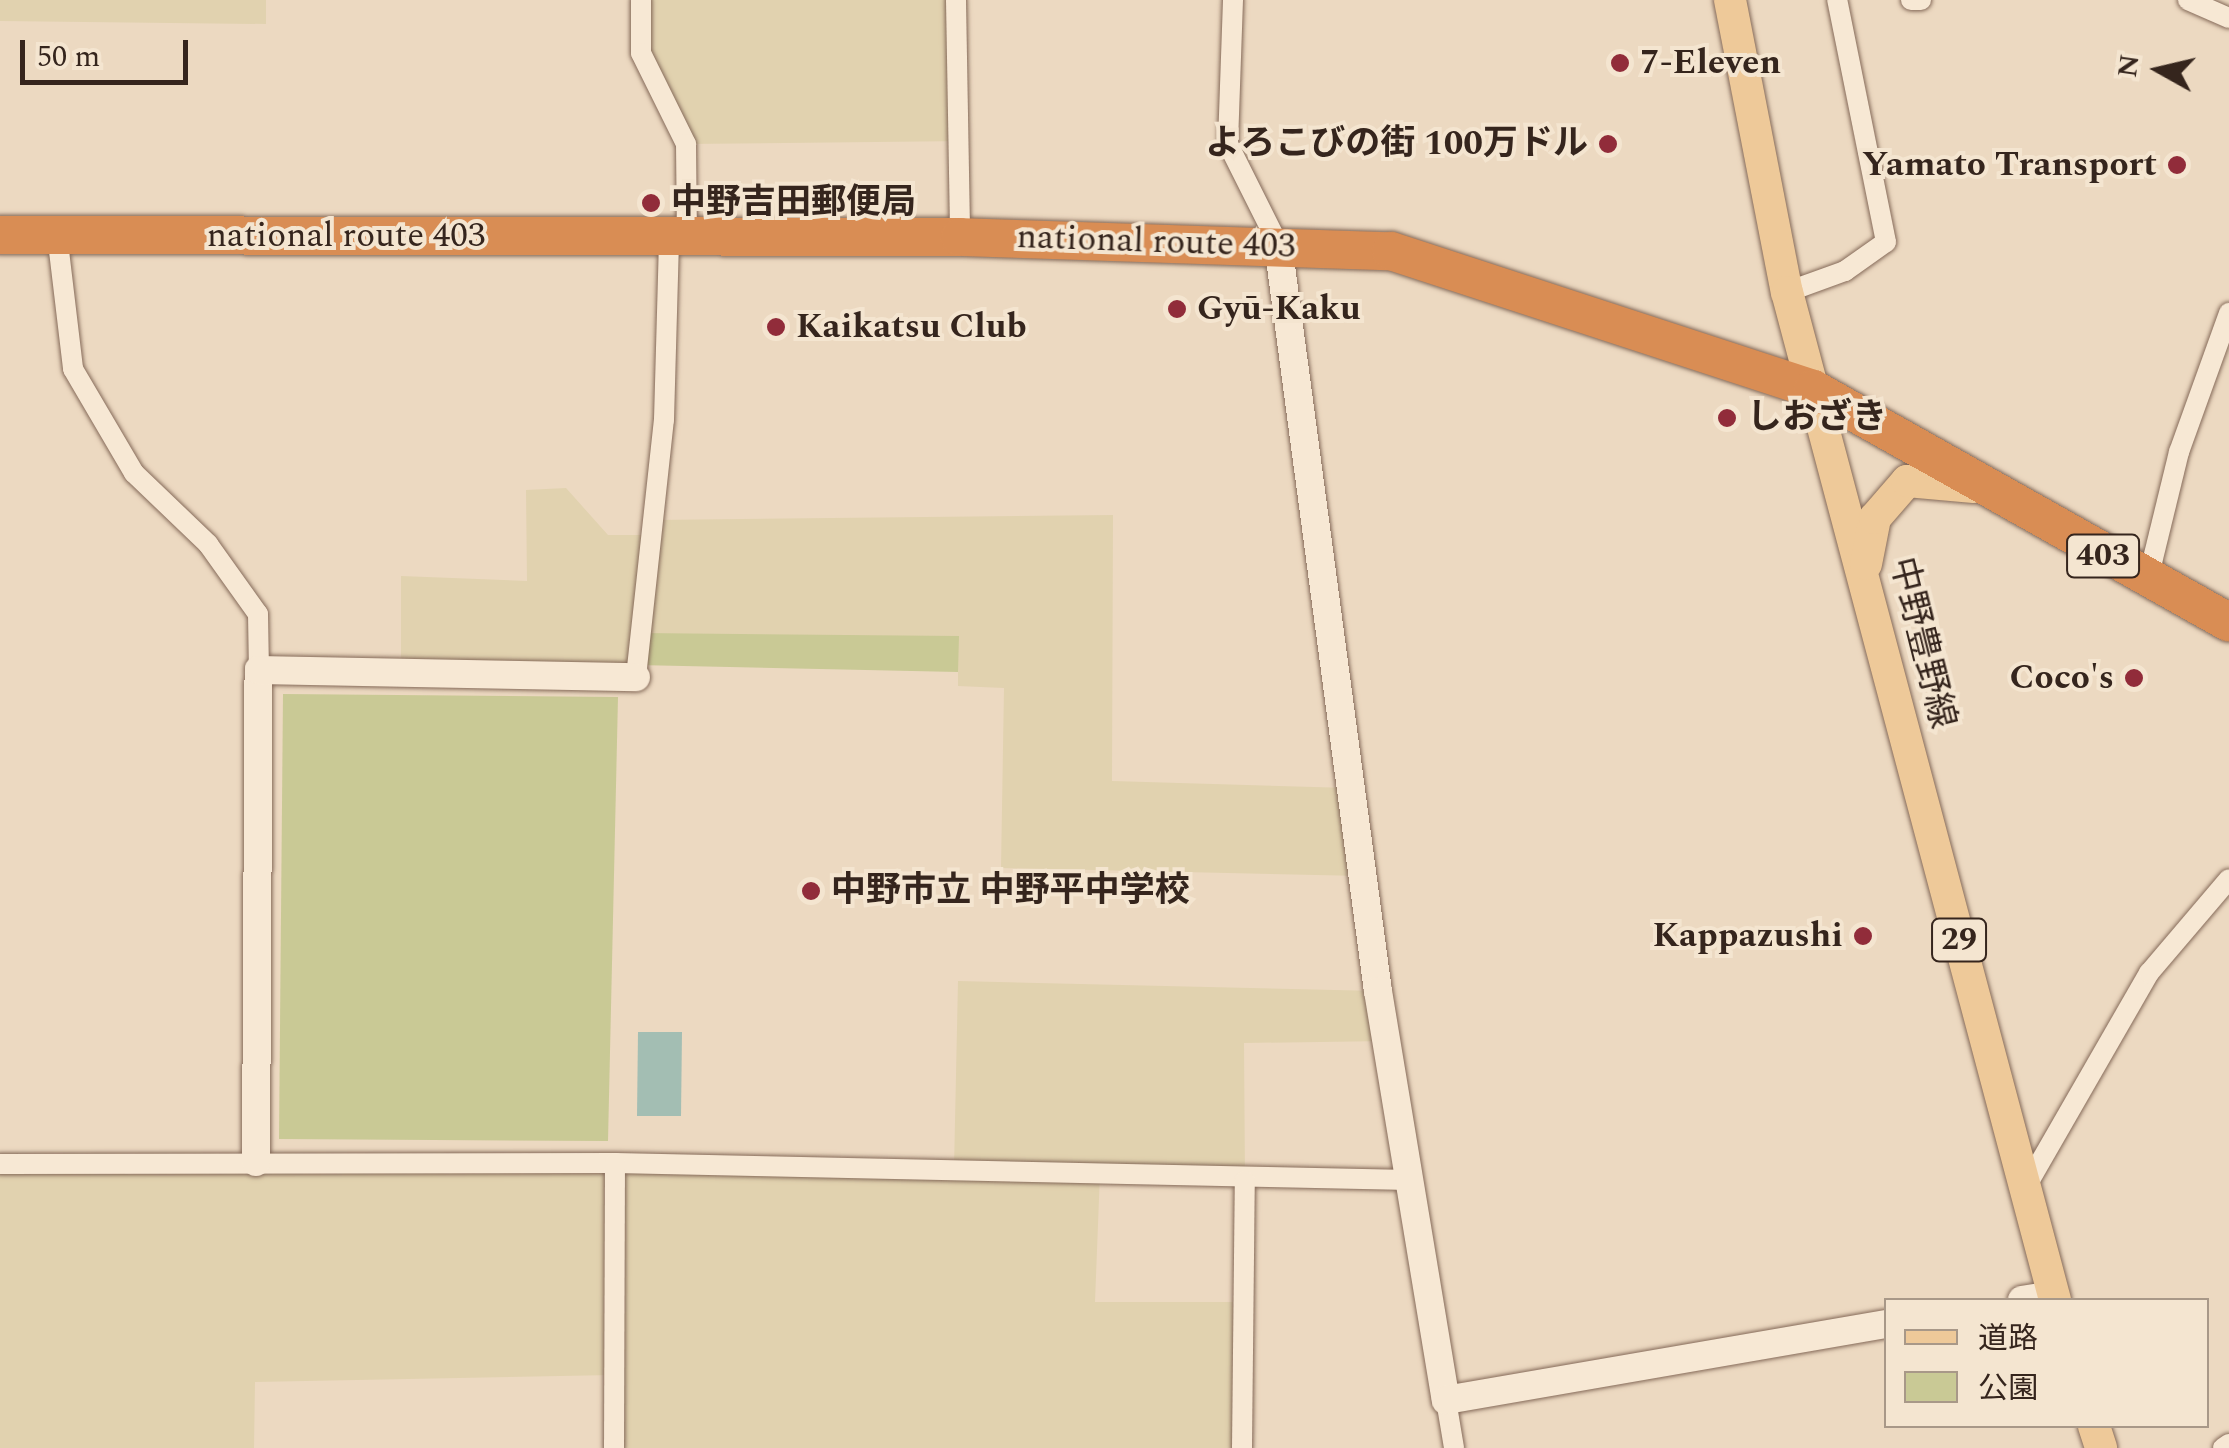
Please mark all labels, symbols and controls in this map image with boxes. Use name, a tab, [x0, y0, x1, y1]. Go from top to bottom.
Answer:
scale bar	[25, 20, 192, 82]
north arrow	[2109, 20, 2209, 120]
text: 50 m	[37, 34, 100, 80]
place label: 7-Eleven	[1640, 42, 1781, 84]
text: N	[2106, 51, 2152, 80]
marker: 7-Eleven	[1609, 52, 1631, 74]
place label: よろこびの街 100万ドル	[1205, 123, 1588, 165]
marker: よろこびの街 100万ドル	[1597, 133, 1619, 155]
place label: Yamato Transport	[1862, 144, 2157, 186]
marker: Yamato Transport	[2166, 154, 2188, 176]
place label: 中野吉田郵便局	[671, 182, 916, 224]
marker: 中野吉田郵便局	[640, 192, 662, 214]
street label: national route 403	[207, 215, 485, 257]
street label: national route 403	[1016, 216, 1296, 268]
place label: Gyū-Kaku	[1197, 288, 1361, 330]
marker: Gyū-Kaku	[1166, 298, 1188, 320]
place label: Kaikatsu Club	[796, 306, 1027, 348]
marker: Kaikatsu Club	[765, 316, 787, 338]
place label: しおざき	[1747, 397, 1887, 439]
marker: しおざき	[1716, 407, 1738, 429]
road number: 403	[2066, 529, 2140, 583]
street label: 中野豊野線	[1880, 553, 1964, 733]
place label: Coco's	[2010, 657, 2114, 699]
marker: Coco's	[2123, 667, 2145, 689]
place label: 中野市立 中野平中学校	[831, 870, 1190, 912]
marker: 中野市立 中野平中学校	[800, 880, 822, 902]
road number: 29	[1929, 913, 1989, 967]
place label: Kappazushi	[1652, 915, 1843, 957]
marker: Kappazushi	[1852, 925, 1874, 947]
legend	[1884, 1298, 2209, 1428]
text: 道路	[1978, 1316, 2038, 1362]
text: 公園	[1978, 1366, 2038, 1412]

